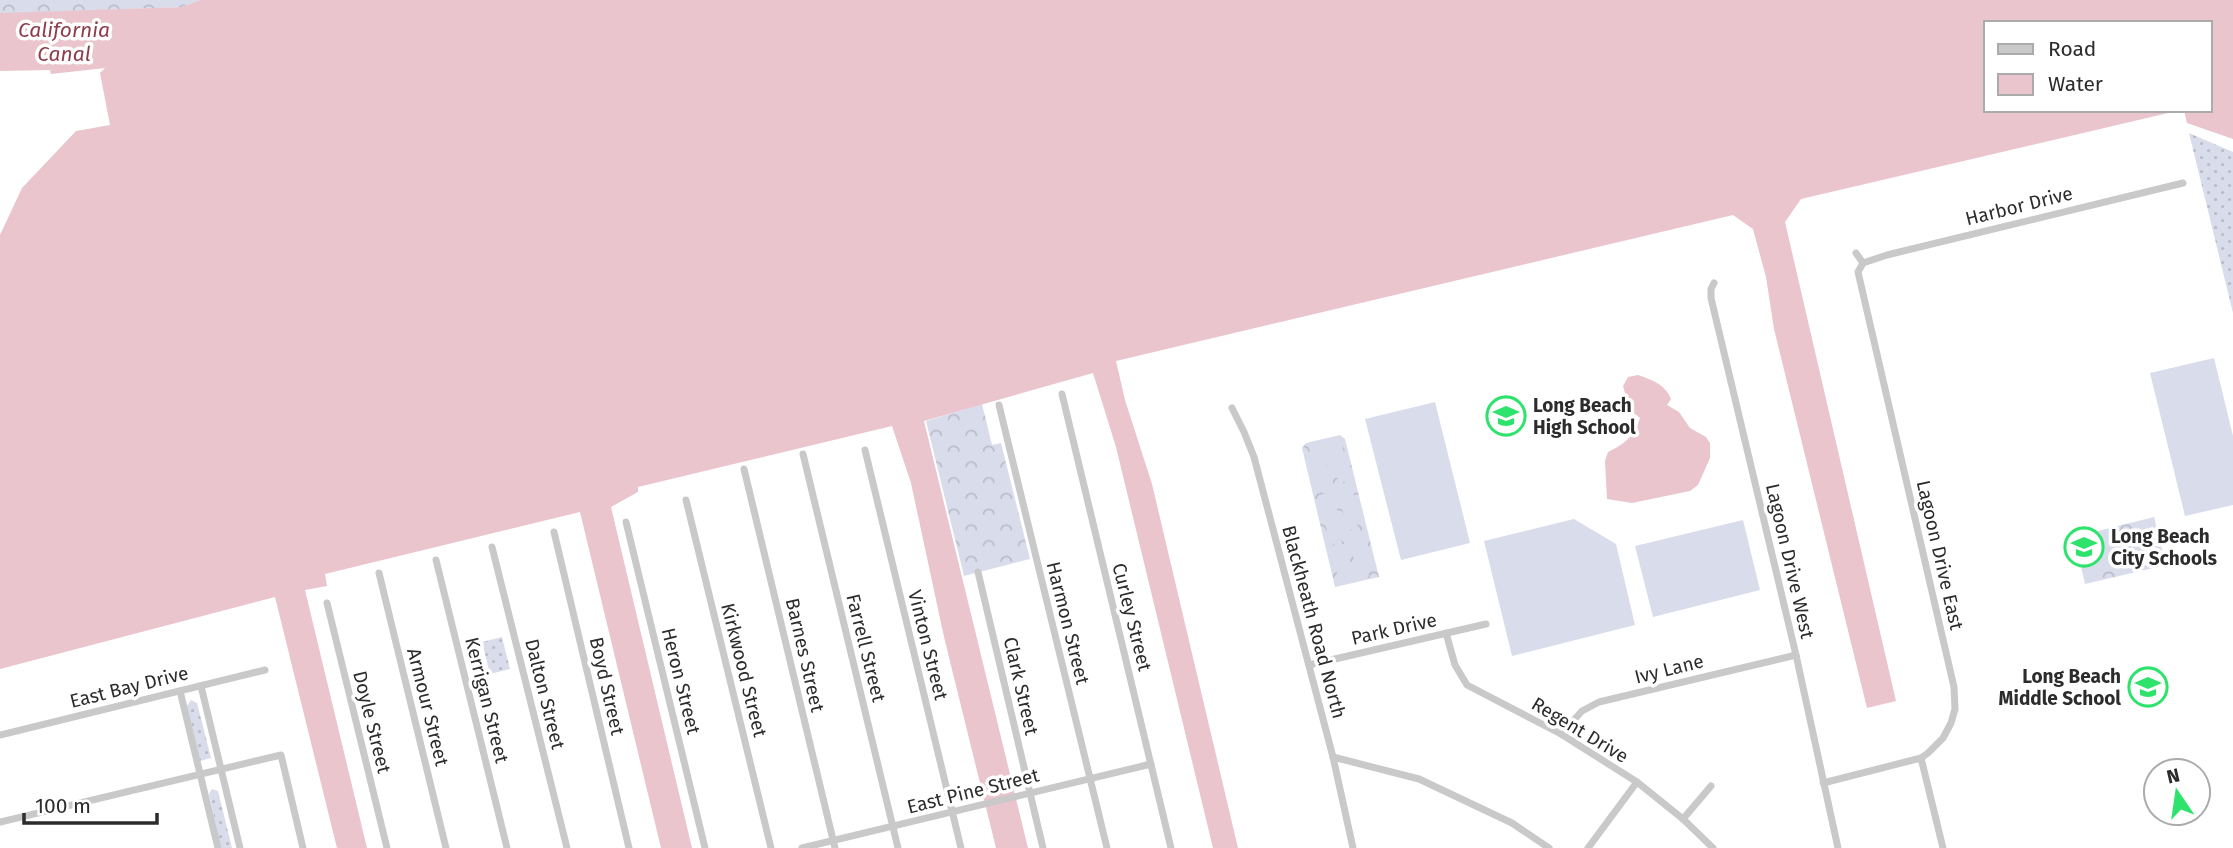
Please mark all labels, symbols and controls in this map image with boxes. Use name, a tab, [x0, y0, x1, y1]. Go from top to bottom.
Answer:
water label: California Canal	[18, 17, 110, 67]
legend	[1984, 21, 2212, 112]
text: Road	[2048, 36, 2096, 62]
text: Water	[2048, 71, 2103, 97]
street label: Harbor Drive	[1963, 182, 2075, 230]
place label: Long Beach High School	[1533, 394, 1636, 439]
school or university icon: Long Beach High School	[1485, 395, 1527, 437]
street label: Lagoon Drive East	[1912, 478, 1968, 632]
street label: Lagoon Drive West	[1761, 481, 1819, 641]
street label: Blackheath Road North	[1277, 523, 1351, 721]
place label: Long Beach City Schools	[2111, 525, 2217, 570]
school or university icon: Long Beach City Schools	[2063, 526, 2105, 568]
street label: Harmon Street	[1042, 559, 1094, 687]
street label: Curley Street	[1107, 561, 1157, 673]
street label: Vinton Street	[903, 588, 953, 702]
street label: Farrell Street	[841, 592, 891, 705]
street label: Barnes Street	[781, 596, 829, 714]
street label: Kirkwood Street	[716, 601, 772, 740]
street label: Park Drive	[1349, 608, 1439, 650]
street label: Heron Street	[657, 625, 705, 737]
street label: Kerrigan Street	[460, 635, 514, 765]
street label: Boyd Street	[585, 635, 629, 737]
street label: Clark Street	[999, 635, 1043, 737]
street label: Dalton Street	[520, 636, 570, 752]
street label: Armour Street	[402, 646, 454, 768]
street label: Ivy Lane	[1632, 649, 1706, 689]
street label: East Bay Drive	[67, 661, 191, 713]
place label: Long Beach Middle School	[1999, 665, 2121, 710]
school or university icon: Long Beach Middle School	[2127, 666, 2169, 708]
street label: Doyle Street	[348, 668, 396, 776]
street label: Regent Drive	[1527, 692, 1633, 768]
north arrow	[2142, 757, 2212, 827]
street label: East Pine Street	[905, 763, 1042, 819]
text: N	[2165, 763, 2182, 789]
scale bar	[24, 782, 158, 826]
text: 100 m	[35, 793, 91, 819]

